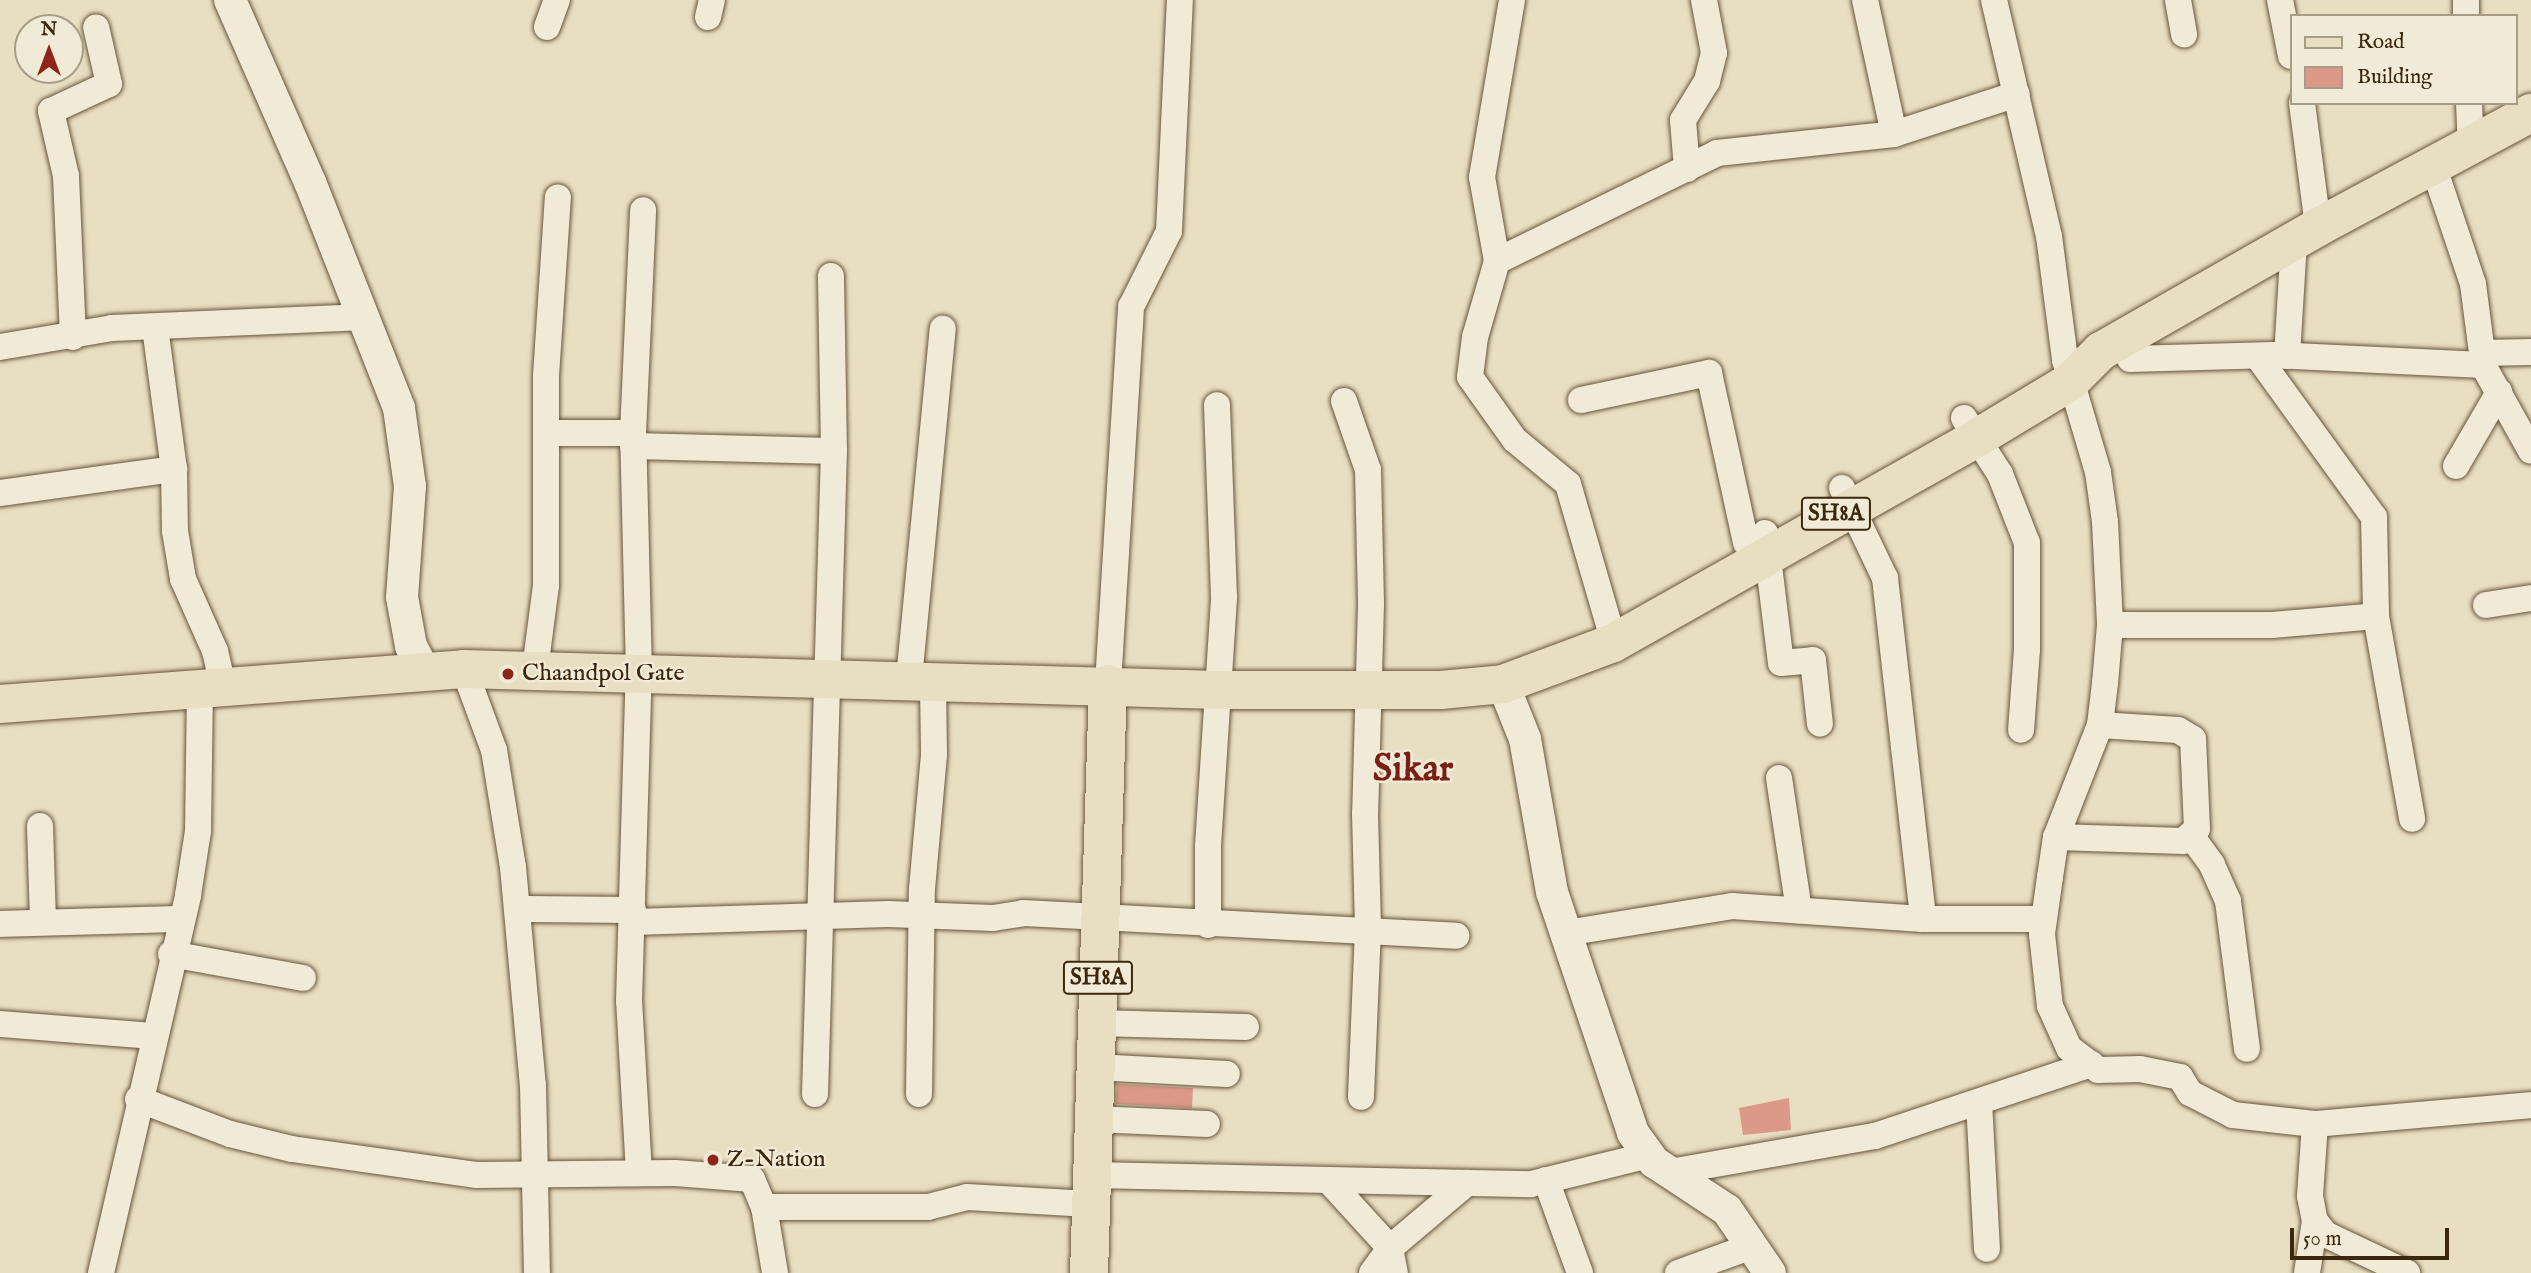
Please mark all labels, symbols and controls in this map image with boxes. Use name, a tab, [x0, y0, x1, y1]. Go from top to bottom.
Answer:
north arrow	[14, 14, 84, 84]
legend	[2290, 14, 2517, 105]
text: N	[41, 18, 57, 42]
text: Road	[2357, 29, 2404, 56]
text: Building	[2357, 64, 2432, 91]
road number: SH8A	[1799, 494, 1873, 534]
place label: Chaandpol Gate	[522, 660, 685, 688]
marker: Chaandpol Gate	[500, 666, 516, 682]
district label: Sikar	[1373, 748, 1453, 794]
road number: SH8A	[1061, 959, 1135, 998]
place label: Z-Nation	[727, 1146, 826, 1174]
marker: Z-Nation	[705, 1152, 721, 1168]
scale bar	[2293, 1214, 2452, 1258]
text: 50 m	[2303, 1226, 2342, 1253]

